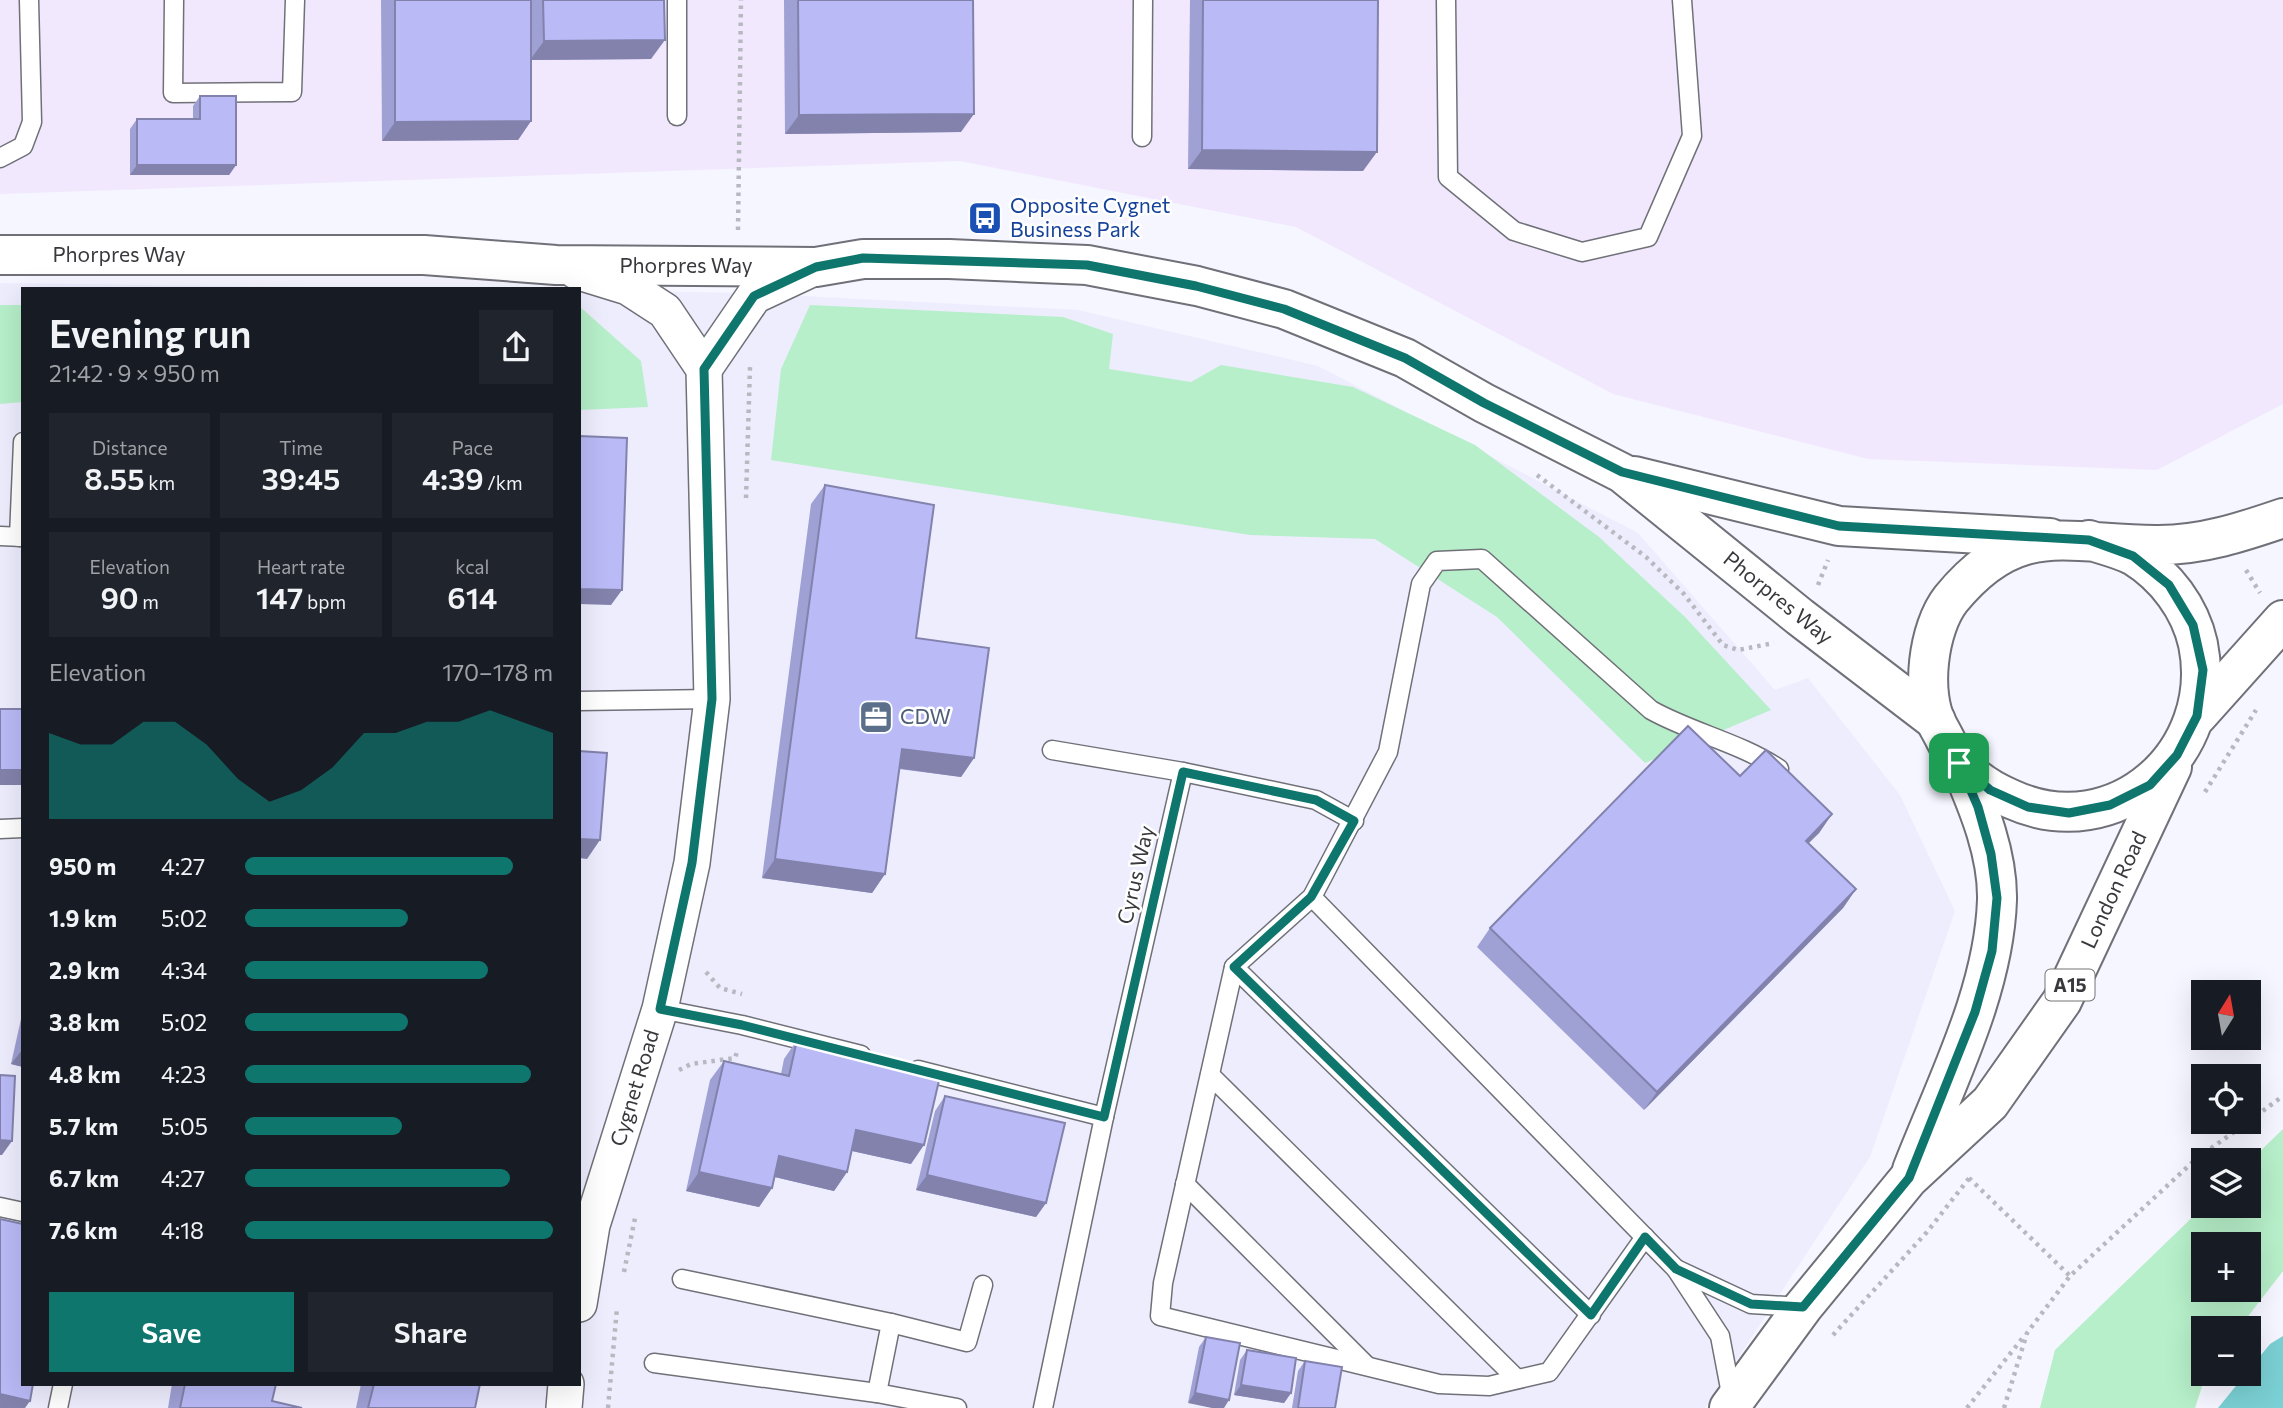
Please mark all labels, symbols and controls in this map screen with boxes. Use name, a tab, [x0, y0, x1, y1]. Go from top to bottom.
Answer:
place label: Opposite Cygnet Business Park	[1010, 192, 1170, 241]
bus stop icon: Opposite Cygnet Business Park	[966, 199, 1004, 237]
street label: Phorpres Way	[52, 241, 186, 266]
street label: Phorpres Way	[619, 252, 753, 277]
text: Evening run	[49, 309, 252, 356]
button: share	[479, 310, 553, 384]
text: 21:42 · 9 × 950 m	[49, 359, 220, 387]
text: Distance	[92, 436, 167, 459]
text: Time	[279, 436, 323, 459]
text: Pace	[452, 436, 493, 459]
text: 8.55	[84, 459, 145, 496]
text: 39:45	[261, 459, 341, 496]
text: 4:39	[422, 459, 484, 496]
text: km	[145, 471, 175, 494]
text: /km	[484, 471, 523, 494]
street label: Phorpres Way	[1719, 545, 1839, 649]
text: Elevation	[90, 555, 170, 578]
text: Heart rate	[257, 555, 345, 578]
text: kcal	[455, 555, 489, 578]
text: 90	[100, 578, 139, 615]
text: 147	[256, 578, 303, 615]
text: 614	[447, 578, 497, 615]
text: m	[139, 590, 159, 613]
text: bpm	[303, 590, 346, 613]
text: Elevation	[49, 658, 146, 686]
text: 170–178 m	[442, 658, 553, 686]
office icon: CDW	[857, 698, 895, 736]
place label: CDW	[900, 703, 951, 728]
pin	[1929, 733, 1989, 793]
icon: arrive	[1940, 744, 1978, 782]
street label: Cyrus Way	[1111, 823, 1158, 926]
street label: London Road	[2075, 827, 2151, 952]
text: 950 m	[49, 852, 116, 880]
text: 4:27	[161, 852, 205, 880]
text: 1.9 km	[49, 904, 117, 932]
text: 5:02	[161, 904, 207, 932]
text: 2.9 km	[49, 956, 120, 984]
text: 4:34	[161, 956, 207, 984]
road number: A15	[2046, 970, 2094, 1001]
north arrow	[2191, 980, 2261, 1050]
map controls	[2191, 980, 2261, 1386]
text: 3.8 km	[49, 1008, 120, 1036]
text: 5:02	[161, 1008, 207, 1036]
street label: Cygnet Road	[604, 1026, 663, 1149]
text: 4.8 km	[49, 1060, 121, 1088]
text: 4:23	[161, 1060, 206, 1088]
button: locate	[2191, 1064, 2261, 1134]
text: 5.7 km	[49, 1112, 118, 1140]
text: 5:05	[161, 1112, 208, 1140]
button: layers	[2191, 1148, 2261, 1218]
text: 6.7 km	[49, 1164, 119, 1192]
text: 4:27	[161, 1164, 205, 1192]
text: 7.6 km	[49, 1216, 117, 1244]
text: 4:18	[161, 1216, 204, 1244]
button: +	[2191, 1232, 2261, 1302]
button: Save	[49, 1292, 294, 1372]
button: Share	[308, 1292, 553, 1372]
button: −	[2191, 1316, 2261, 1386]

